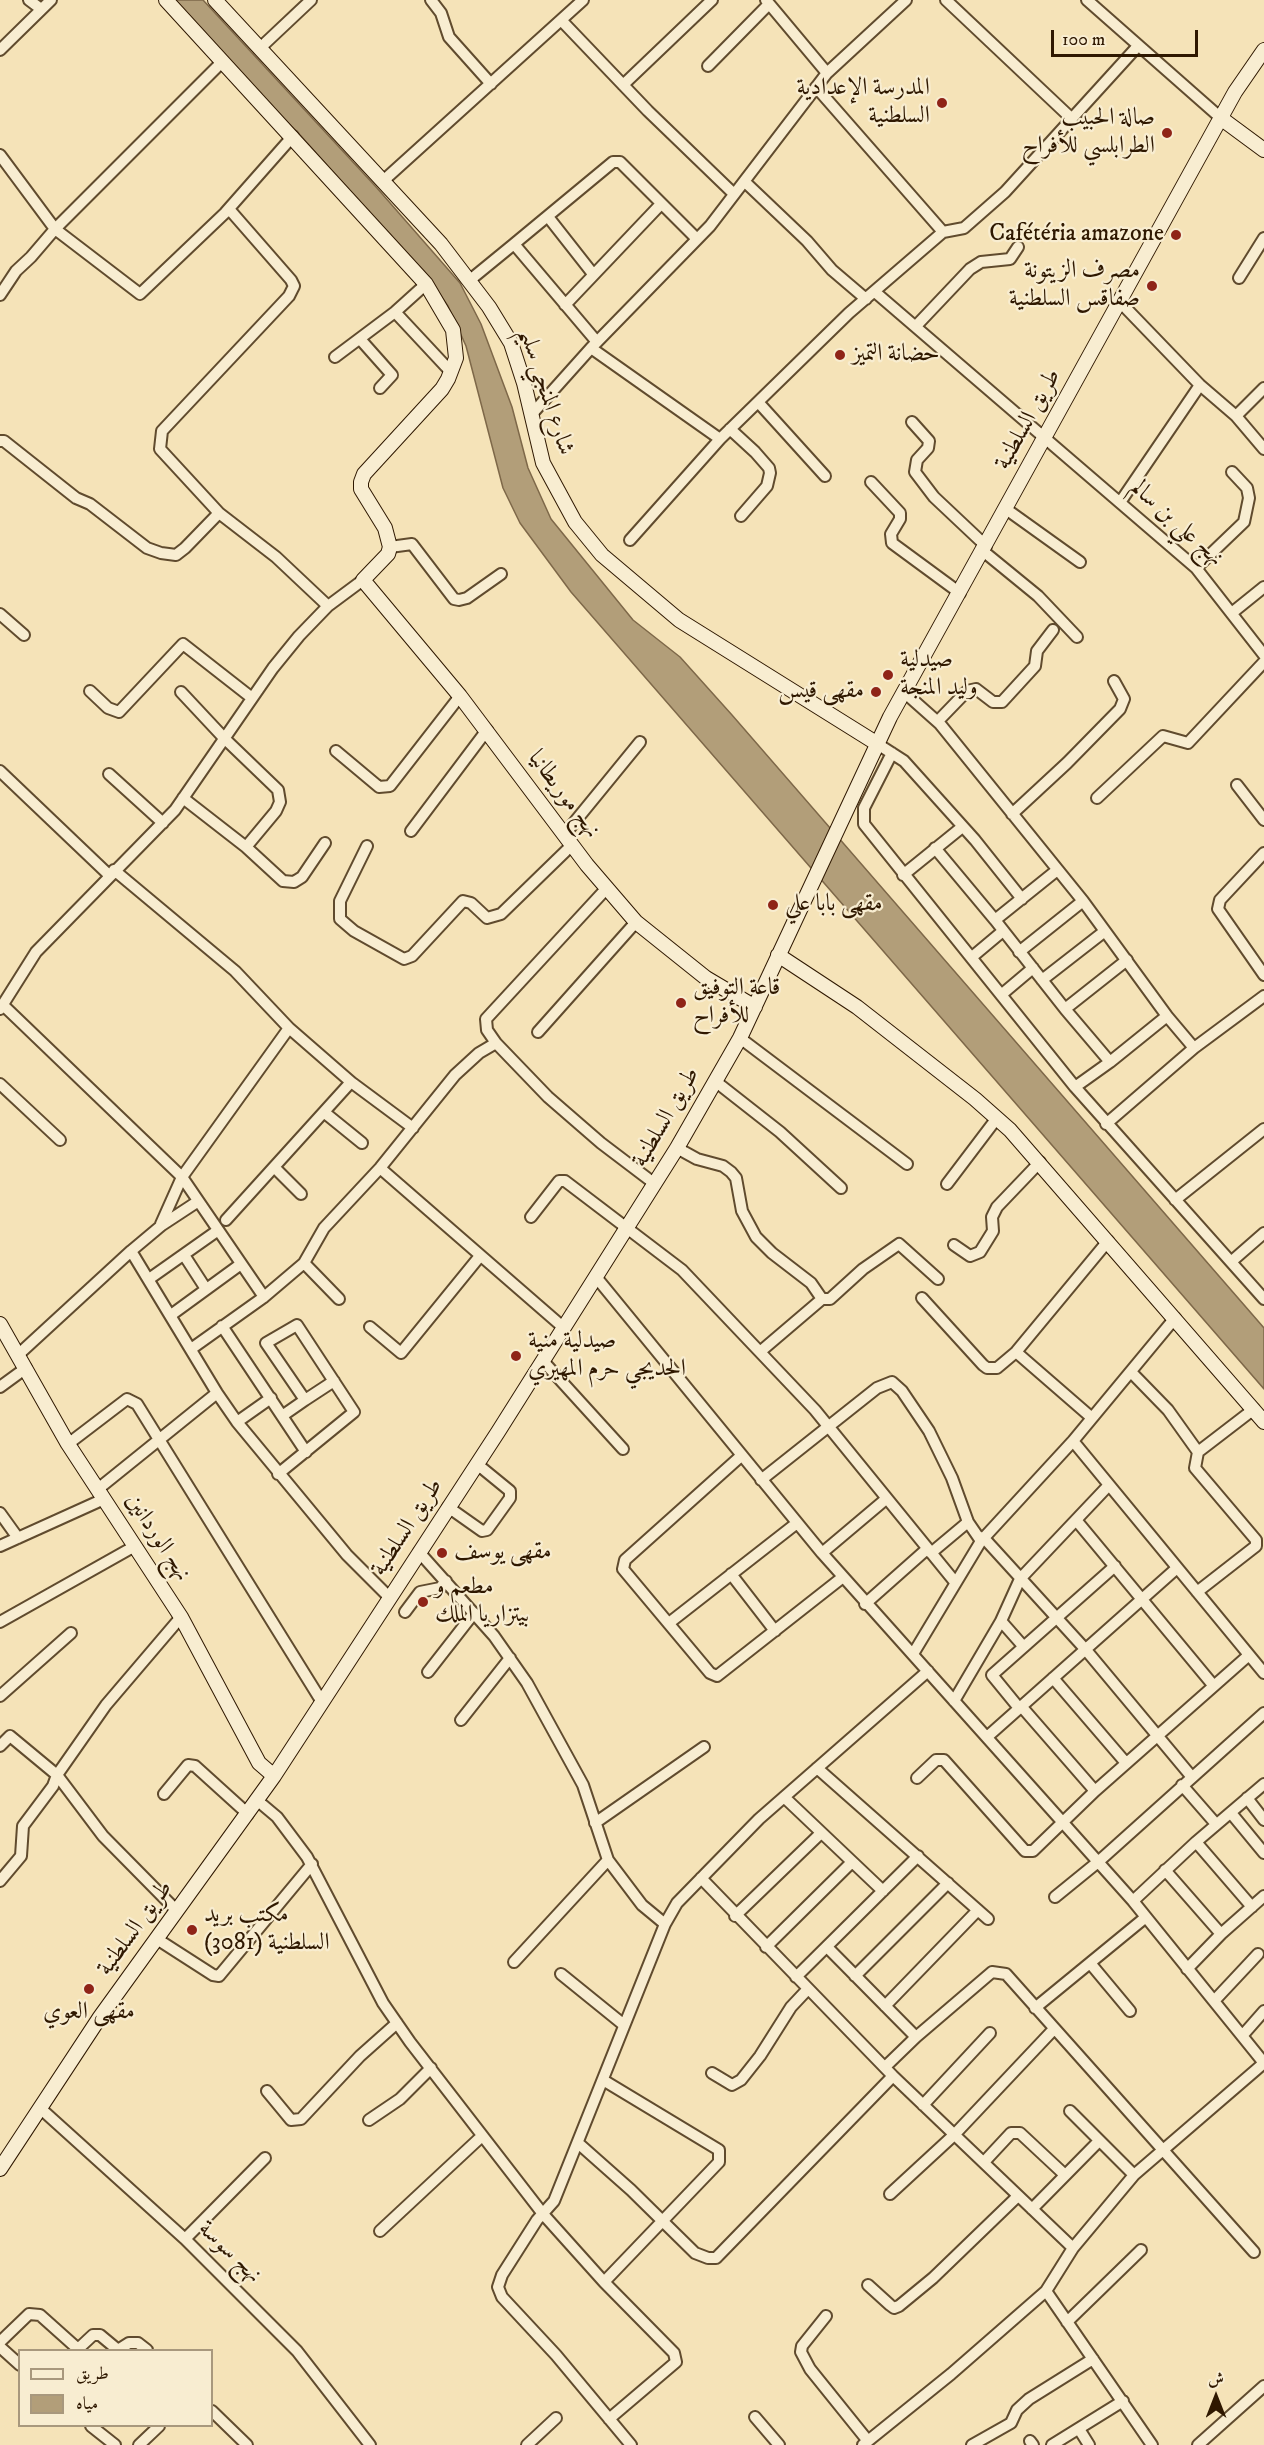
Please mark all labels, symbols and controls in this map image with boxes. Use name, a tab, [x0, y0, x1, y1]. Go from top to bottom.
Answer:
scale bar	[1054, 18, 1201, 56]
text: 100 m	[1062, 29, 1105, 51]
place label: المدرسة الإعدادية السلطنية	[797, 75, 930, 131]
marker: المدرسة الإعدادية السلطنية	[935, 96, 949, 110]
place label: صالة الحبيب الطرابلسي للأفراح	[1022, 105, 1155, 161]
marker: صالة الحبيب الطرابلسي للأفراح	[1160, 126, 1174, 140]
place label: Cafétéria amazone	[989, 221, 1164, 249]
marker: Cafétéria amazone	[1169, 228, 1183, 242]
place label: مصرف الزيتونة صفاقس السلطنية	[1009, 258, 1140, 314]
marker: مصرف الزيتونة صفاقس السلطنية	[1145, 279, 1159, 293]
street label: شارع المنجي سليم	[511, 325, 579, 459]
place label: حضانة التميز	[852, 341, 940, 369]
marker: حضانة التميز	[833, 348, 847, 362]
street label: طريق السلطنية	[990, 365, 1068, 475]
street label: نهج علي بن سالم	[1123, 474, 1229, 574]
place label: صيدلية وليد المنجة	[900, 647, 978, 703]
marker: صيدلية وليد المنجة	[881, 668, 895, 682]
place label: مقهى قيس	[778, 678, 864, 706]
marker: مقهى قيس	[869, 685, 883, 699]
street label: نهج موريطانيا	[521, 745, 605, 845]
place label: مقهى بابا علي	[785, 891, 883, 919]
marker: مقهى بابا علي	[766, 898, 780, 912]
place label: قاعة التوفيق للأفراح	[693, 975, 780, 1031]
marker: قاعة التوفيق للأفراح	[674, 996, 688, 1010]
street label: طريق السلطنية	[627, 1063, 707, 1173]
place label: صيدلية منية الحديجي حرم المهيري	[528, 1328, 686, 1384]
marker: صيدلية منية الحديجي حرم المهيري	[509, 1349, 523, 1363]
street label: طريق السلطنية	[366, 1474, 450, 1582]
street label: نهج الوردانين	[118, 1489, 196, 1587]
place label: مقهى يوسف	[454, 1539, 552, 1567]
marker: مقهى يوسف	[435, 1546, 449, 1560]
place label: مطعم و بيتزاريا الملك	[435, 1574, 529, 1630]
marker: مطعم و بيتزاريا الملك	[416, 1595, 430, 1609]
street label: طريق السلطنية	[92, 1876, 180, 1982]
place label: مكتب بريد السلطنية (3081)	[204, 1902, 330, 1958]
marker: مكتب بريد السلطنية (3081)	[185, 1923, 199, 1937]
marker: مقهى العوي	[82, 1982, 96, 1996]
place label: مقهى العوي	[43, 1999, 135, 2027]
street label: نهج سوسة	[191, 2216, 267, 2290]
legend	[18, 2349, 213, 2427]
text: طريق	[76, 2363, 109, 2385]
north arrow	[1186, 2367, 1246, 2427]
text: ش	[1208, 2369, 1224, 2389]
text: مياه	[76, 2393, 98, 2415]

